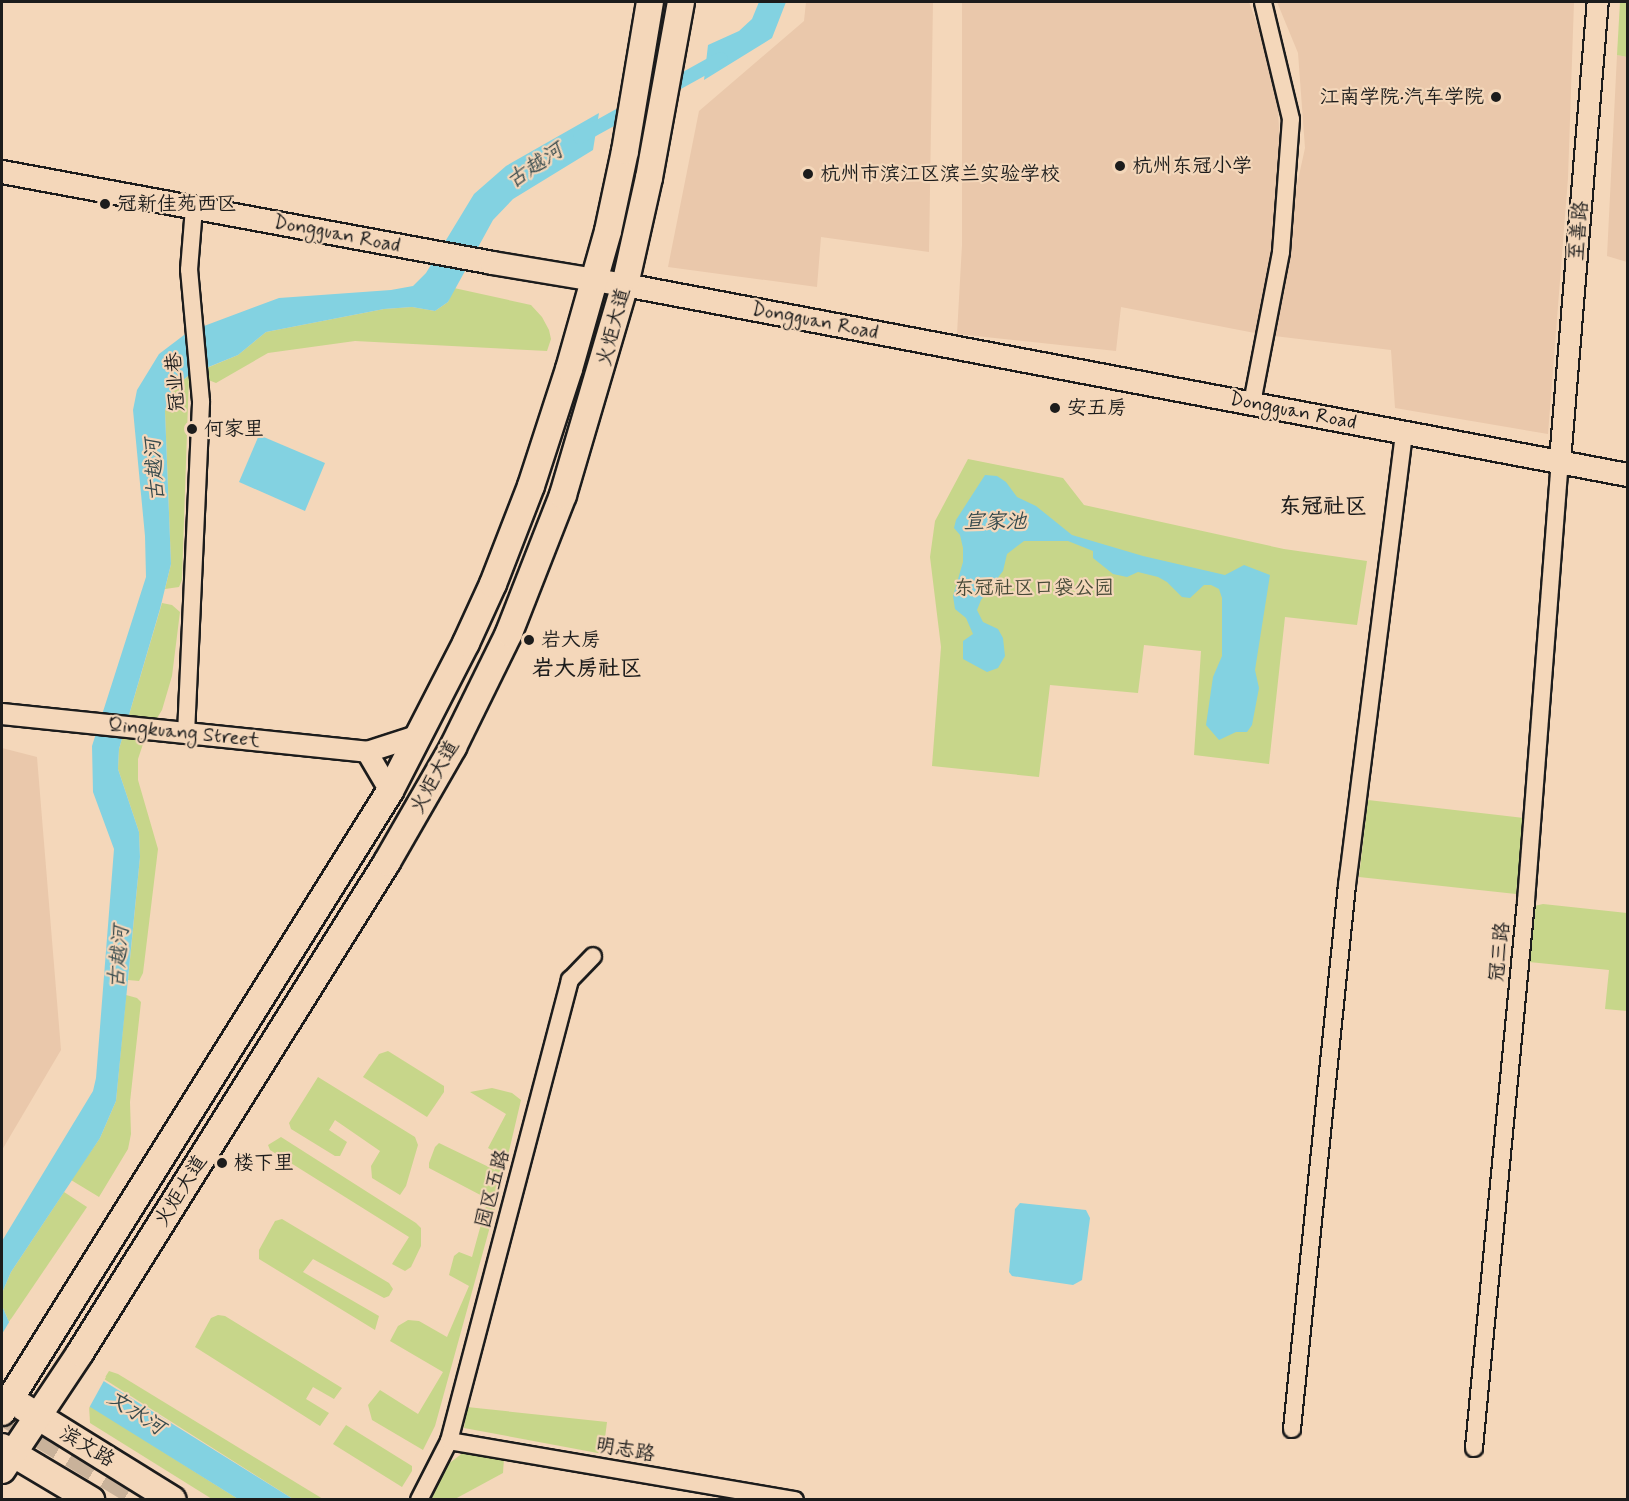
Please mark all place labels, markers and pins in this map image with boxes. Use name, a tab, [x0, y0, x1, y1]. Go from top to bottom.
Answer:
place label: 江南学院·汽车学院	[1319, 85, 1484, 109]
marker: 江南学院·汽车学院	[1489, 90, 1503, 104]
place label: 杭州东冠小学	[1132, 154, 1252, 178]
marker: 杭州东冠小学	[1113, 159, 1127, 173]
place label: 杭州市滨江区滨兰实验学校	[820, 162, 1060, 186]
marker: 杭州市滨江区滨兰实验学校	[801, 167, 815, 181]
place label: 冠新佳苑西区	[117, 192, 237, 216]
marker: 冠新佳苑西区	[98, 197, 112, 211]
place label: 安五房	[1067, 396, 1127, 420]
marker: 安五房	[1048, 401, 1062, 415]
place label: 何家里	[204, 417, 264, 441]
marker: 何家里	[185, 422, 199, 436]
place label: 岩大房	[541, 628, 601, 652]
marker: 岩大房	[522, 633, 536, 647]
place label: 楼下里	[234, 1151, 294, 1175]
marker: 楼下里	[215, 1156, 229, 1170]

